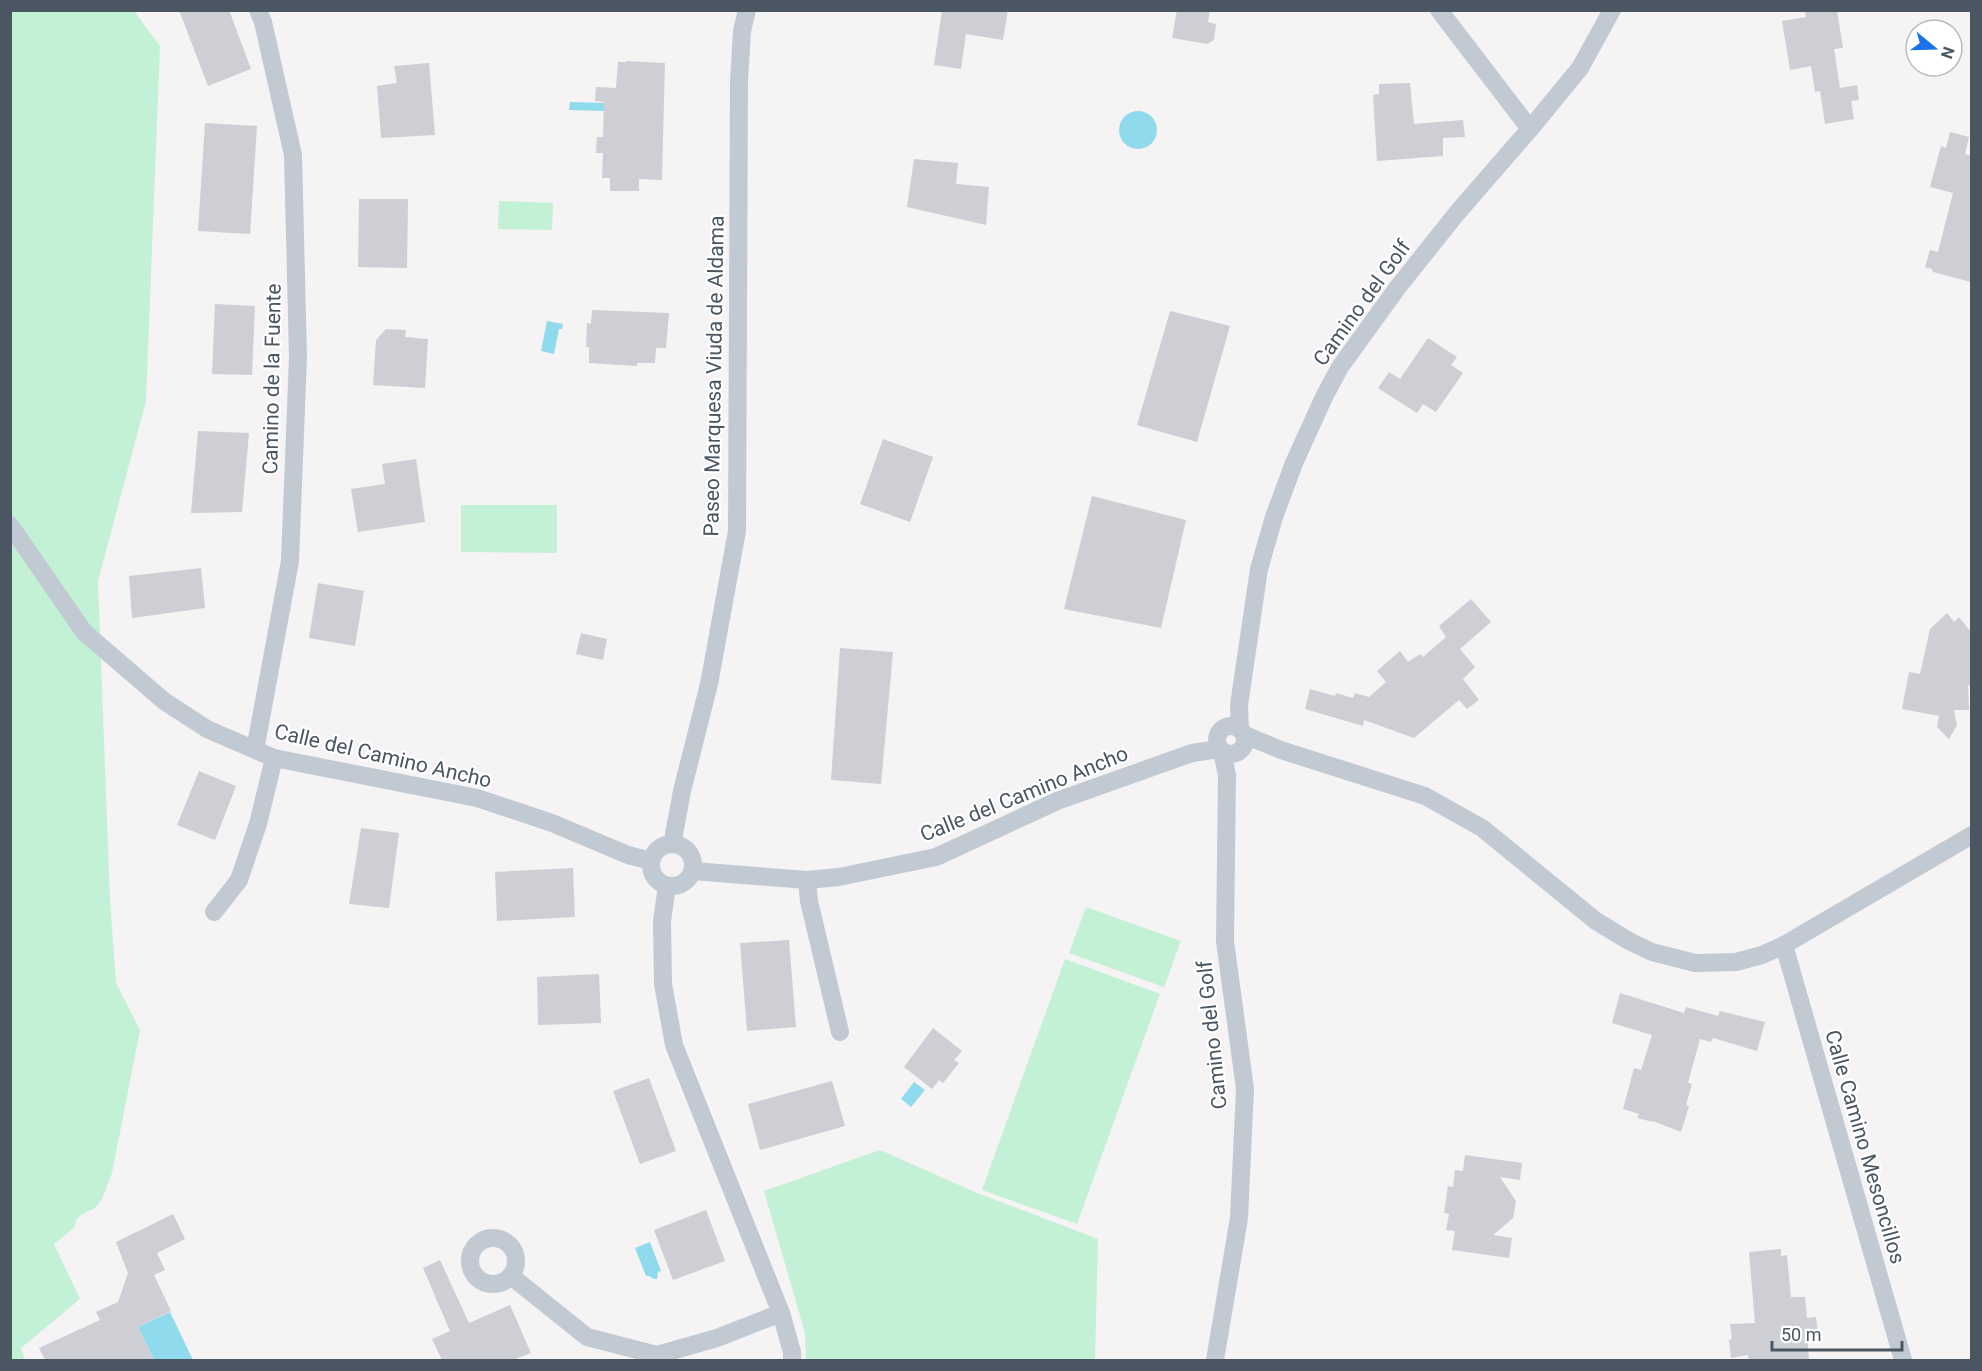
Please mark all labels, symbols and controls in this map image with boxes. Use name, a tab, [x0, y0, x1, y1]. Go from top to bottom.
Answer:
north arrow	[1904, 18, 1964, 78]
text: N	[1937, 44, 1959, 61]
street label: Paseo Marquesa Viuda de Aldama	[699, 215, 729, 537]
street label: Camino del Golf	[1308, 235, 1416, 370]
street label: Camino de la Fuente	[258, 283, 286, 475]
street label: Calle del Camino Ancho	[272, 719, 494, 793]
street label: Calle del Camino Ancho	[917, 741, 1132, 847]
street label: Camino del Golf	[1192, 959, 1232, 1111]
street label: Calle Camino Mesoncillos	[1820, 1027, 1910, 1267]
scale bar	[1772, 1314, 1902, 1352]
text: 50 m	[1781, 1324, 1821, 1345]

